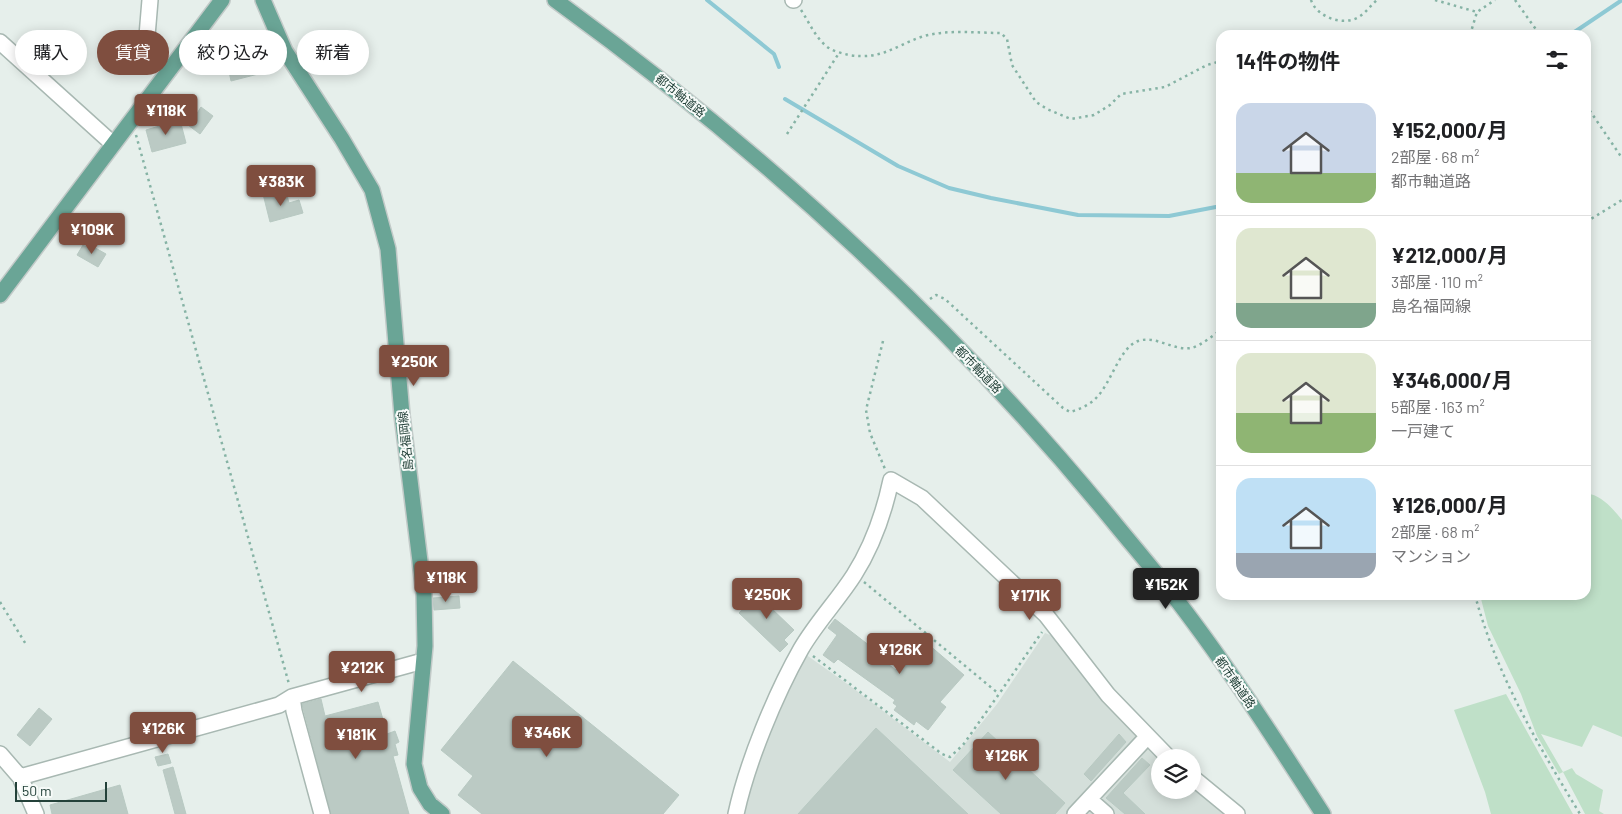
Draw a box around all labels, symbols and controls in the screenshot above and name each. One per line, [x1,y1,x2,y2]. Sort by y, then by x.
chip: 購入 [15,30,87,75]
chip: 賃貸 [97,30,169,75]
chip: 絞り込み [179,30,287,75]
chip: 新着 [297,30,369,75]
icon: filters [1543,46,1571,74]
text: 14件の物件 [1236,48,1340,73]
street label: 都市軸道路 [653,71,709,119]
pin: ¥118K [131,94,201,136]
text: ¥118K [145,100,187,119]
text: ¥152,000/月 [1391,117,1508,142]
icon: home [1276,123,1336,183]
text: 2部屋 · 68 m² [1391,147,1480,166]
pin: ¥383K [246,164,316,207]
text: ¥383K [258,171,304,190]
text: 都市軸道路 [1391,171,1471,190]
pin: ¥109K [57,212,127,255]
text: ¥109K [70,219,114,238]
text: ¥212,000/月 [1391,242,1508,267]
icon: home [1276,248,1336,308]
text: 3部屋 · 110 m² [1391,272,1483,291]
text: 島名福岡線 [1391,296,1471,315]
street label: 都市軸道路 [953,343,1005,395]
pin: ¥250K [379,344,449,387]
text: ¥250K [390,351,438,370]
text: ¥346,000/月 [1391,367,1513,392]
icon: home [1276,373,1336,433]
text: 5部屋 · 163 m² [1391,397,1485,416]
street label: 島名福岡線 [395,410,415,472]
text: 一戸建て [1391,421,1455,440]
text: ¥126,000/月 [1391,492,1508,517]
icon: home [1276,498,1336,558]
text: 2部屋 · 68 m² [1391,522,1480,541]
text: マンション [1391,546,1471,565]
pin: ¥118K [411,560,481,603]
text: ¥118K [425,567,467,586]
pin: ¥152K [1131,568,1201,610]
text: ¥152K [1144,574,1188,593]
pin: ¥250K [732,578,802,620]
pin: ¥171K [995,578,1065,621]
text: ¥250K [743,584,791,603]
text: ¥171K [1010,585,1050,604]
pin: ¥126K [865,632,935,675]
text: ¥126K [878,639,922,658]
pin: ¥212K [327,650,397,693]
street label: 都市軸道路 [1213,653,1259,711]
text: ¥212K [340,657,384,676]
pin: ¥126K [128,712,198,754]
pin: ¥346K [512,716,582,758]
text: ¥126K [141,718,185,737]
pin: ¥181K [321,718,391,760]
text: ¥346K [523,722,571,741]
text: ¥181K [336,724,376,743]
pin: ¥126K [971,738,1041,781]
text: ¥126K [984,745,1028,764]
map controls [1151,749,1201,799]
button: layers [1151,749,1201,799]
scale bar [15,779,108,802]
text: 50 m [22,782,51,799]

